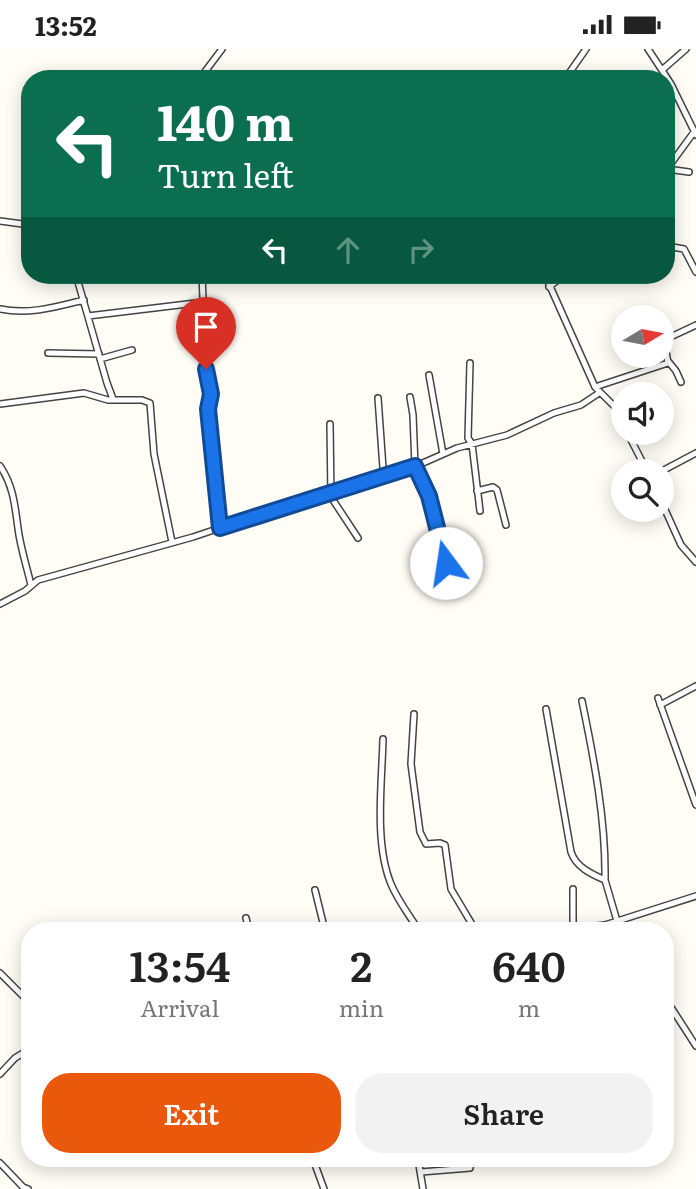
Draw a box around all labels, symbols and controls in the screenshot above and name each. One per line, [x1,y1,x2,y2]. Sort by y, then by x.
text: 13:52 [35,5,97,44]
text: 140 m [157,83,294,156]
icon: left [42,98,133,189]
text: Turn left [157,150,294,198]
icon: left [256,231,294,269]
icon: ahead [329,231,367,269]
icon: right [402,231,440,269]
pin [176,297,236,369]
north arrow [611,305,674,367]
map controls [611,305,674,522]
icon: arrive [187,308,225,346]
button: sound [611,382,674,445]
button: search [611,459,674,522]
position arrow [409,526,483,600]
text: 13:54 [129,933,230,995]
text: 2 [350,933,372,995]
text: 640 [492,933,566,995]
text: Arrival [141,990,219,1024]
text: min [339,990,384,1024]
text: m [518,990,540,1024]
button: Exit [42,1073,341,1153]
button: Share [355,1073,653,1153]

